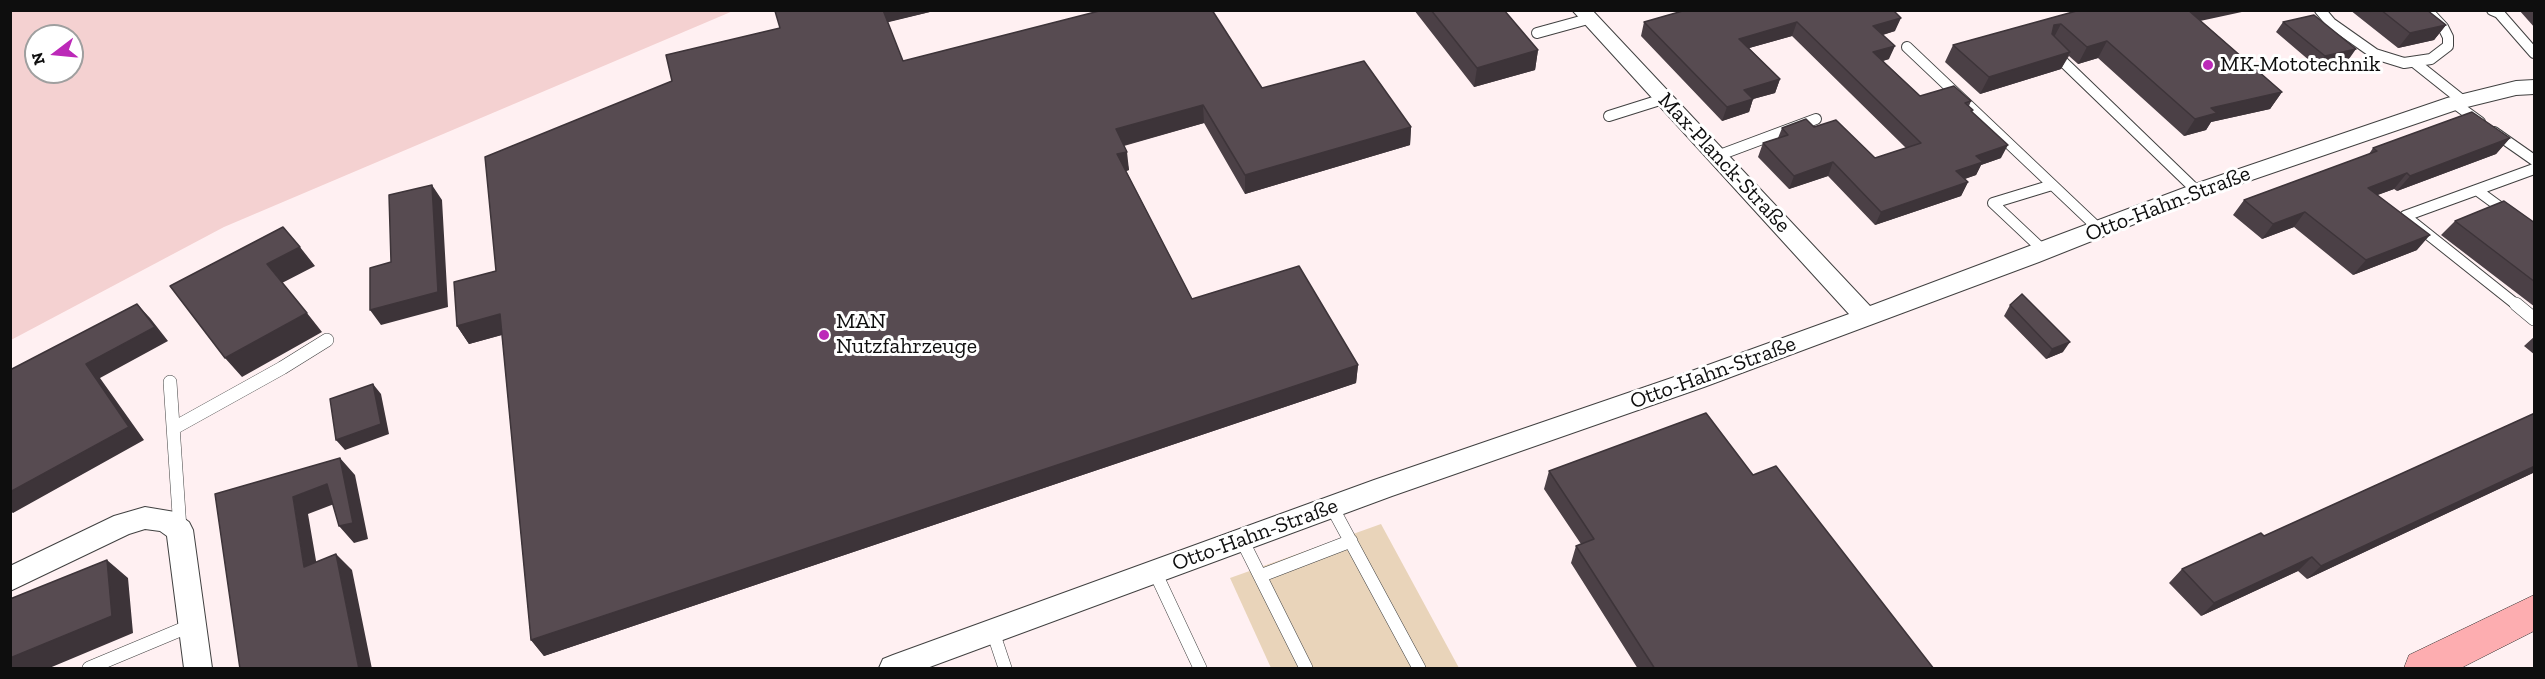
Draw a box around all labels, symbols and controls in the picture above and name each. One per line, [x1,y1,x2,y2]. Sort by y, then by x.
north arrow [24,24,84,84]
text: N [27,50,49,67]
place label: MK-Mototechnik [2220,52,2380,78]
marker: MK-Mototechnik [2201,58,2215,72]
street label: Max-Planck-Straße [1652,87,1796,239]
street label: Otto-Hahn-Straße [2082,160,2254,248]
place label: MAN Nutzfahrzeuge [836,309,977,360]
marker: MAN Nutzfahrzeuge [817,328,831,342]
street label: Otto-Hahn-Straße [1626,331,1800,415]
street label: Otto-Hahn-Straße [1168,493,1342,577]

